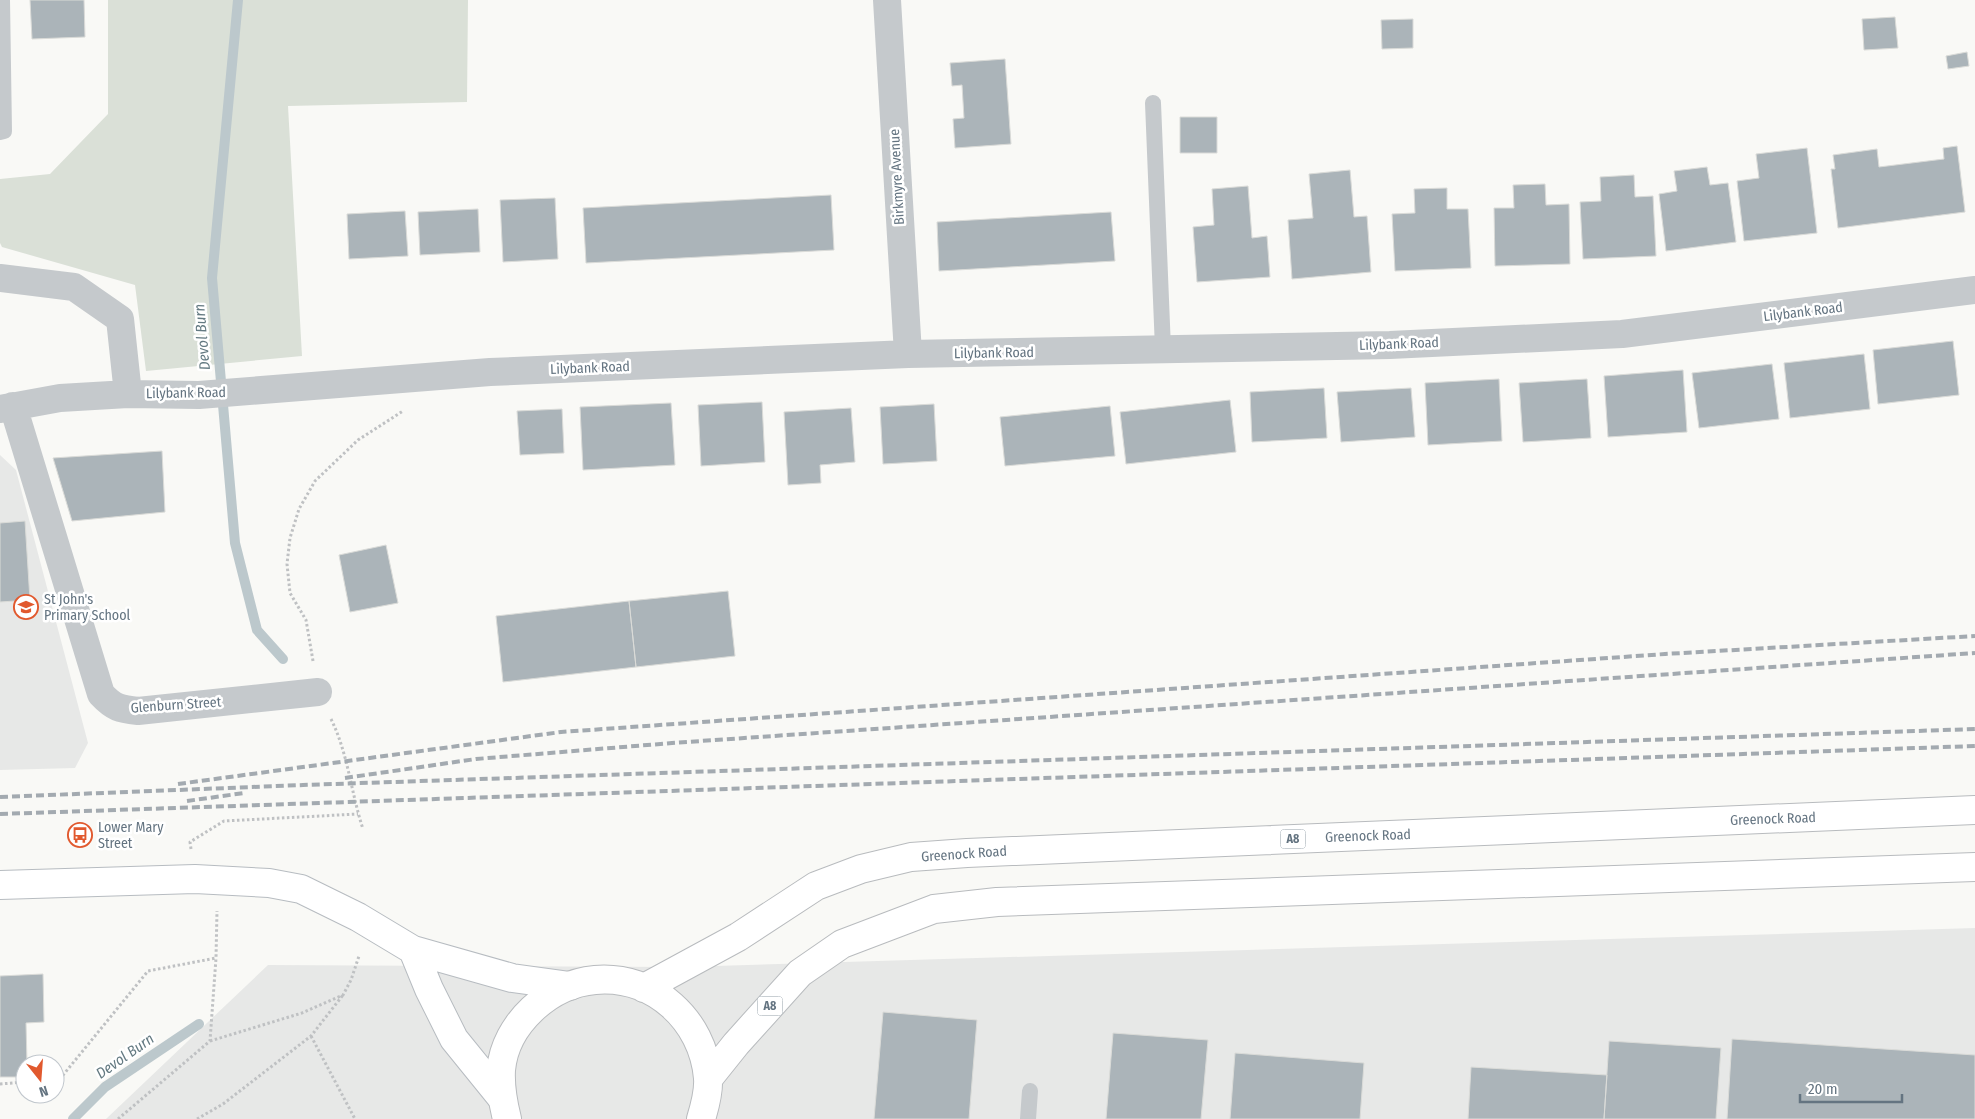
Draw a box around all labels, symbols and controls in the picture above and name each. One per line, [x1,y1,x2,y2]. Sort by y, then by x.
street label: Birkmyre Avenue [886,128,908,226]
street label: Lilybank Road [1762,299,1844,325]
water label: Devol Burn [190,303,214,371]
street label: Lilybank Road [1359,334,1439,354]
street label: Lilybank Road [954,344,1034,362]
street label: Lilybank Road [550,358,630,378]
street label: Lilybank Road [146,384,226,402]
place label: St John's Primary School [44,591,131,624]
school or university icon: St John's Primary School [13,594,39,620]
street label: Glenburn Street [130,693,222,717]
street label: Greenock Road [1730,809,1816,829]
place label: Lower Mary Street [98,819,164,852]
bus stop icon: Lower Mary Street [67,822,93,848]
street label: Greenock Road [1325,826,1411,846]
road number: A8 [1280,830,1306,849]
street label: Greenock Road [921,843,1007,865]
road number: A8 [758,996,782,1016]
water label: Devol Burn [93,1029,157,1083]
north arrow [15,1054,65,1104]
scale bar [1800,1072,1902,1104]
text: 20 m [1808,1080,1838,1098]
text: N [37,1082,50,1100]

